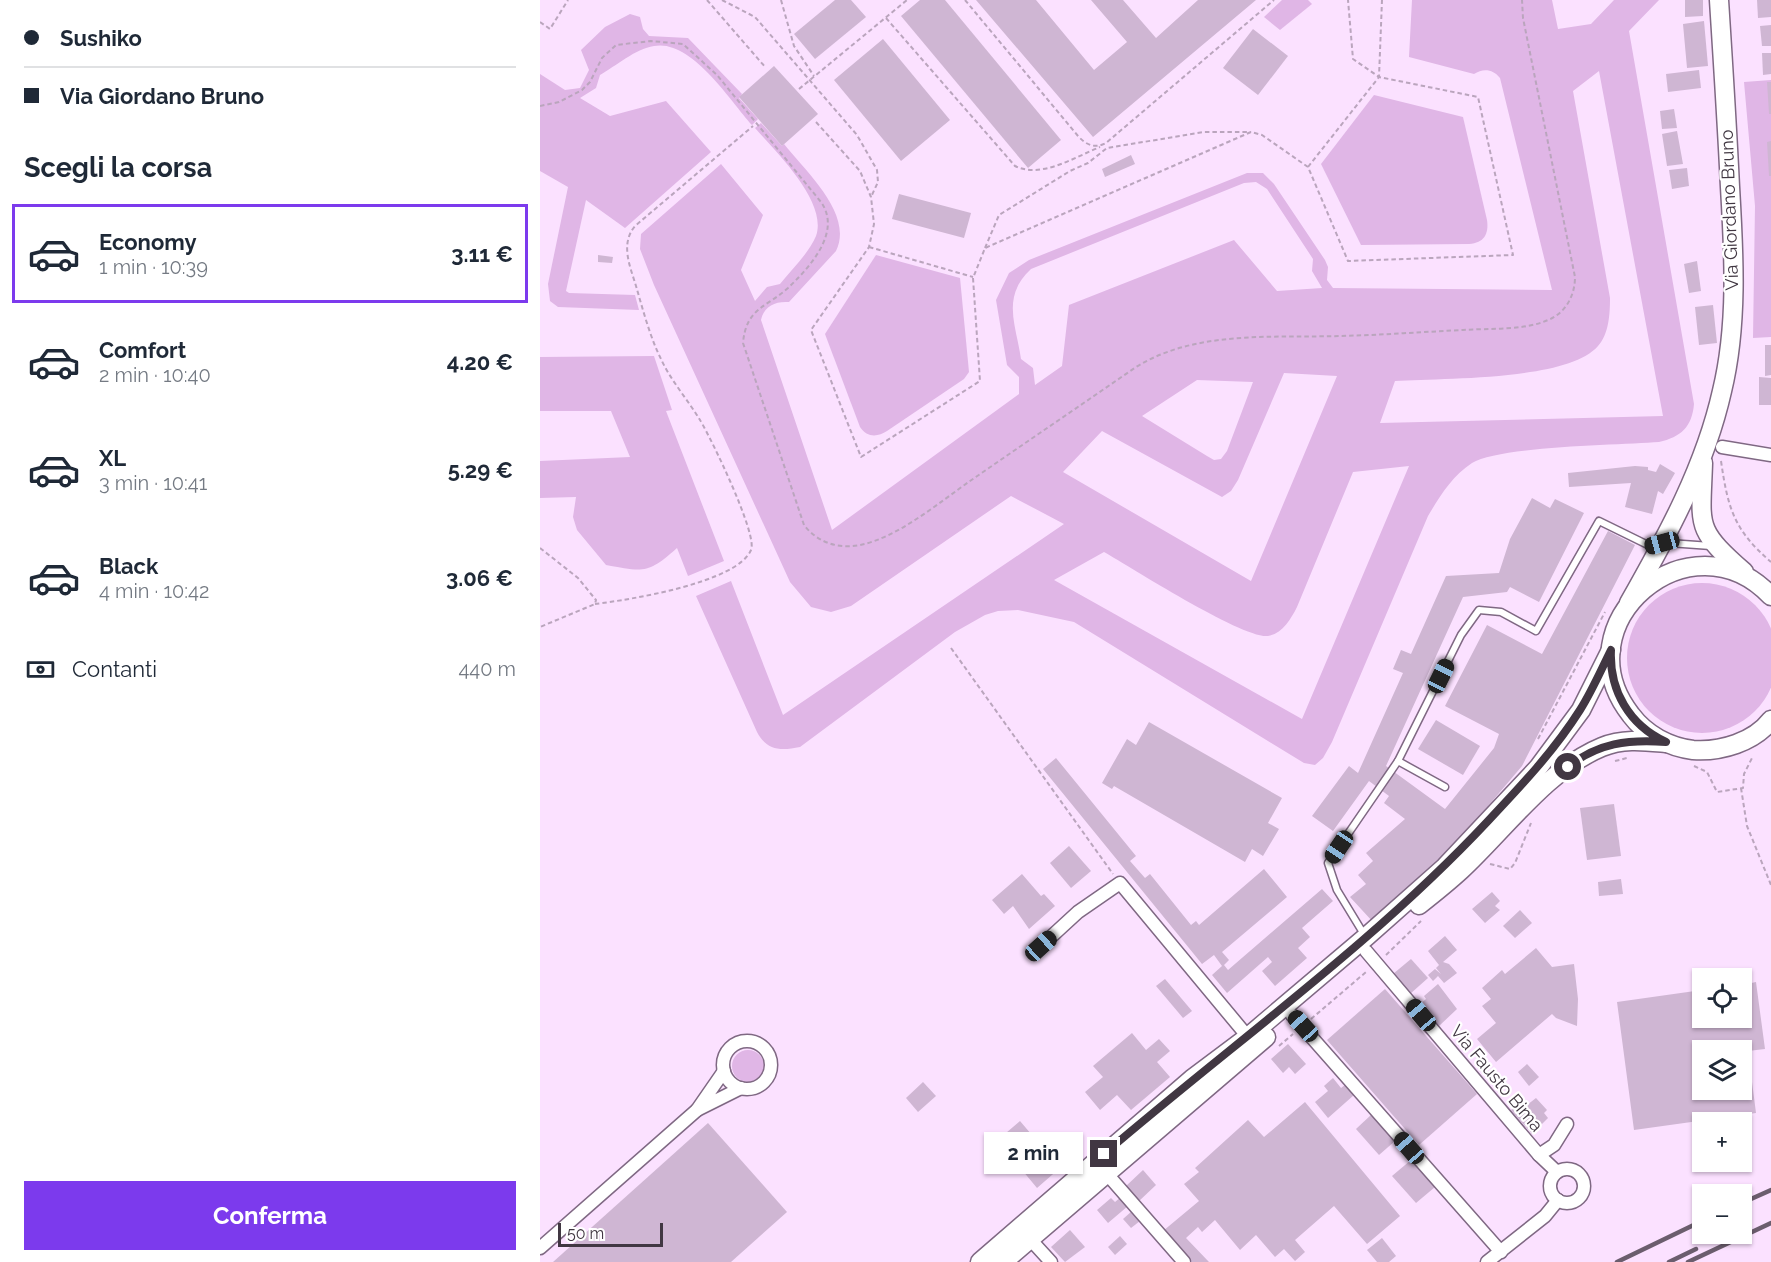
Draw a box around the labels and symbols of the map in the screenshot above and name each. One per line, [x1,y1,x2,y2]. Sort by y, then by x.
street label: Via Giordano Bruno [1716,129,1742,291]
car [1642,530,1682,556]
car [1425,656,1457,696]
route start [1554,753,1581,780]
car [1321,827,1357,867]
car [1022,927,1060,965]
car [1403,995,1439,1035]
car [1284,1007,1322,1045]
street label: Via Fausto Bima [1446,1020,1548,1136]
car [1390,1129,1428,1167]
callout: 2 min [984,1133,1083,1175]
route end [1090,1140,1117,1167]
scale bar [558,1220,663,1248]

